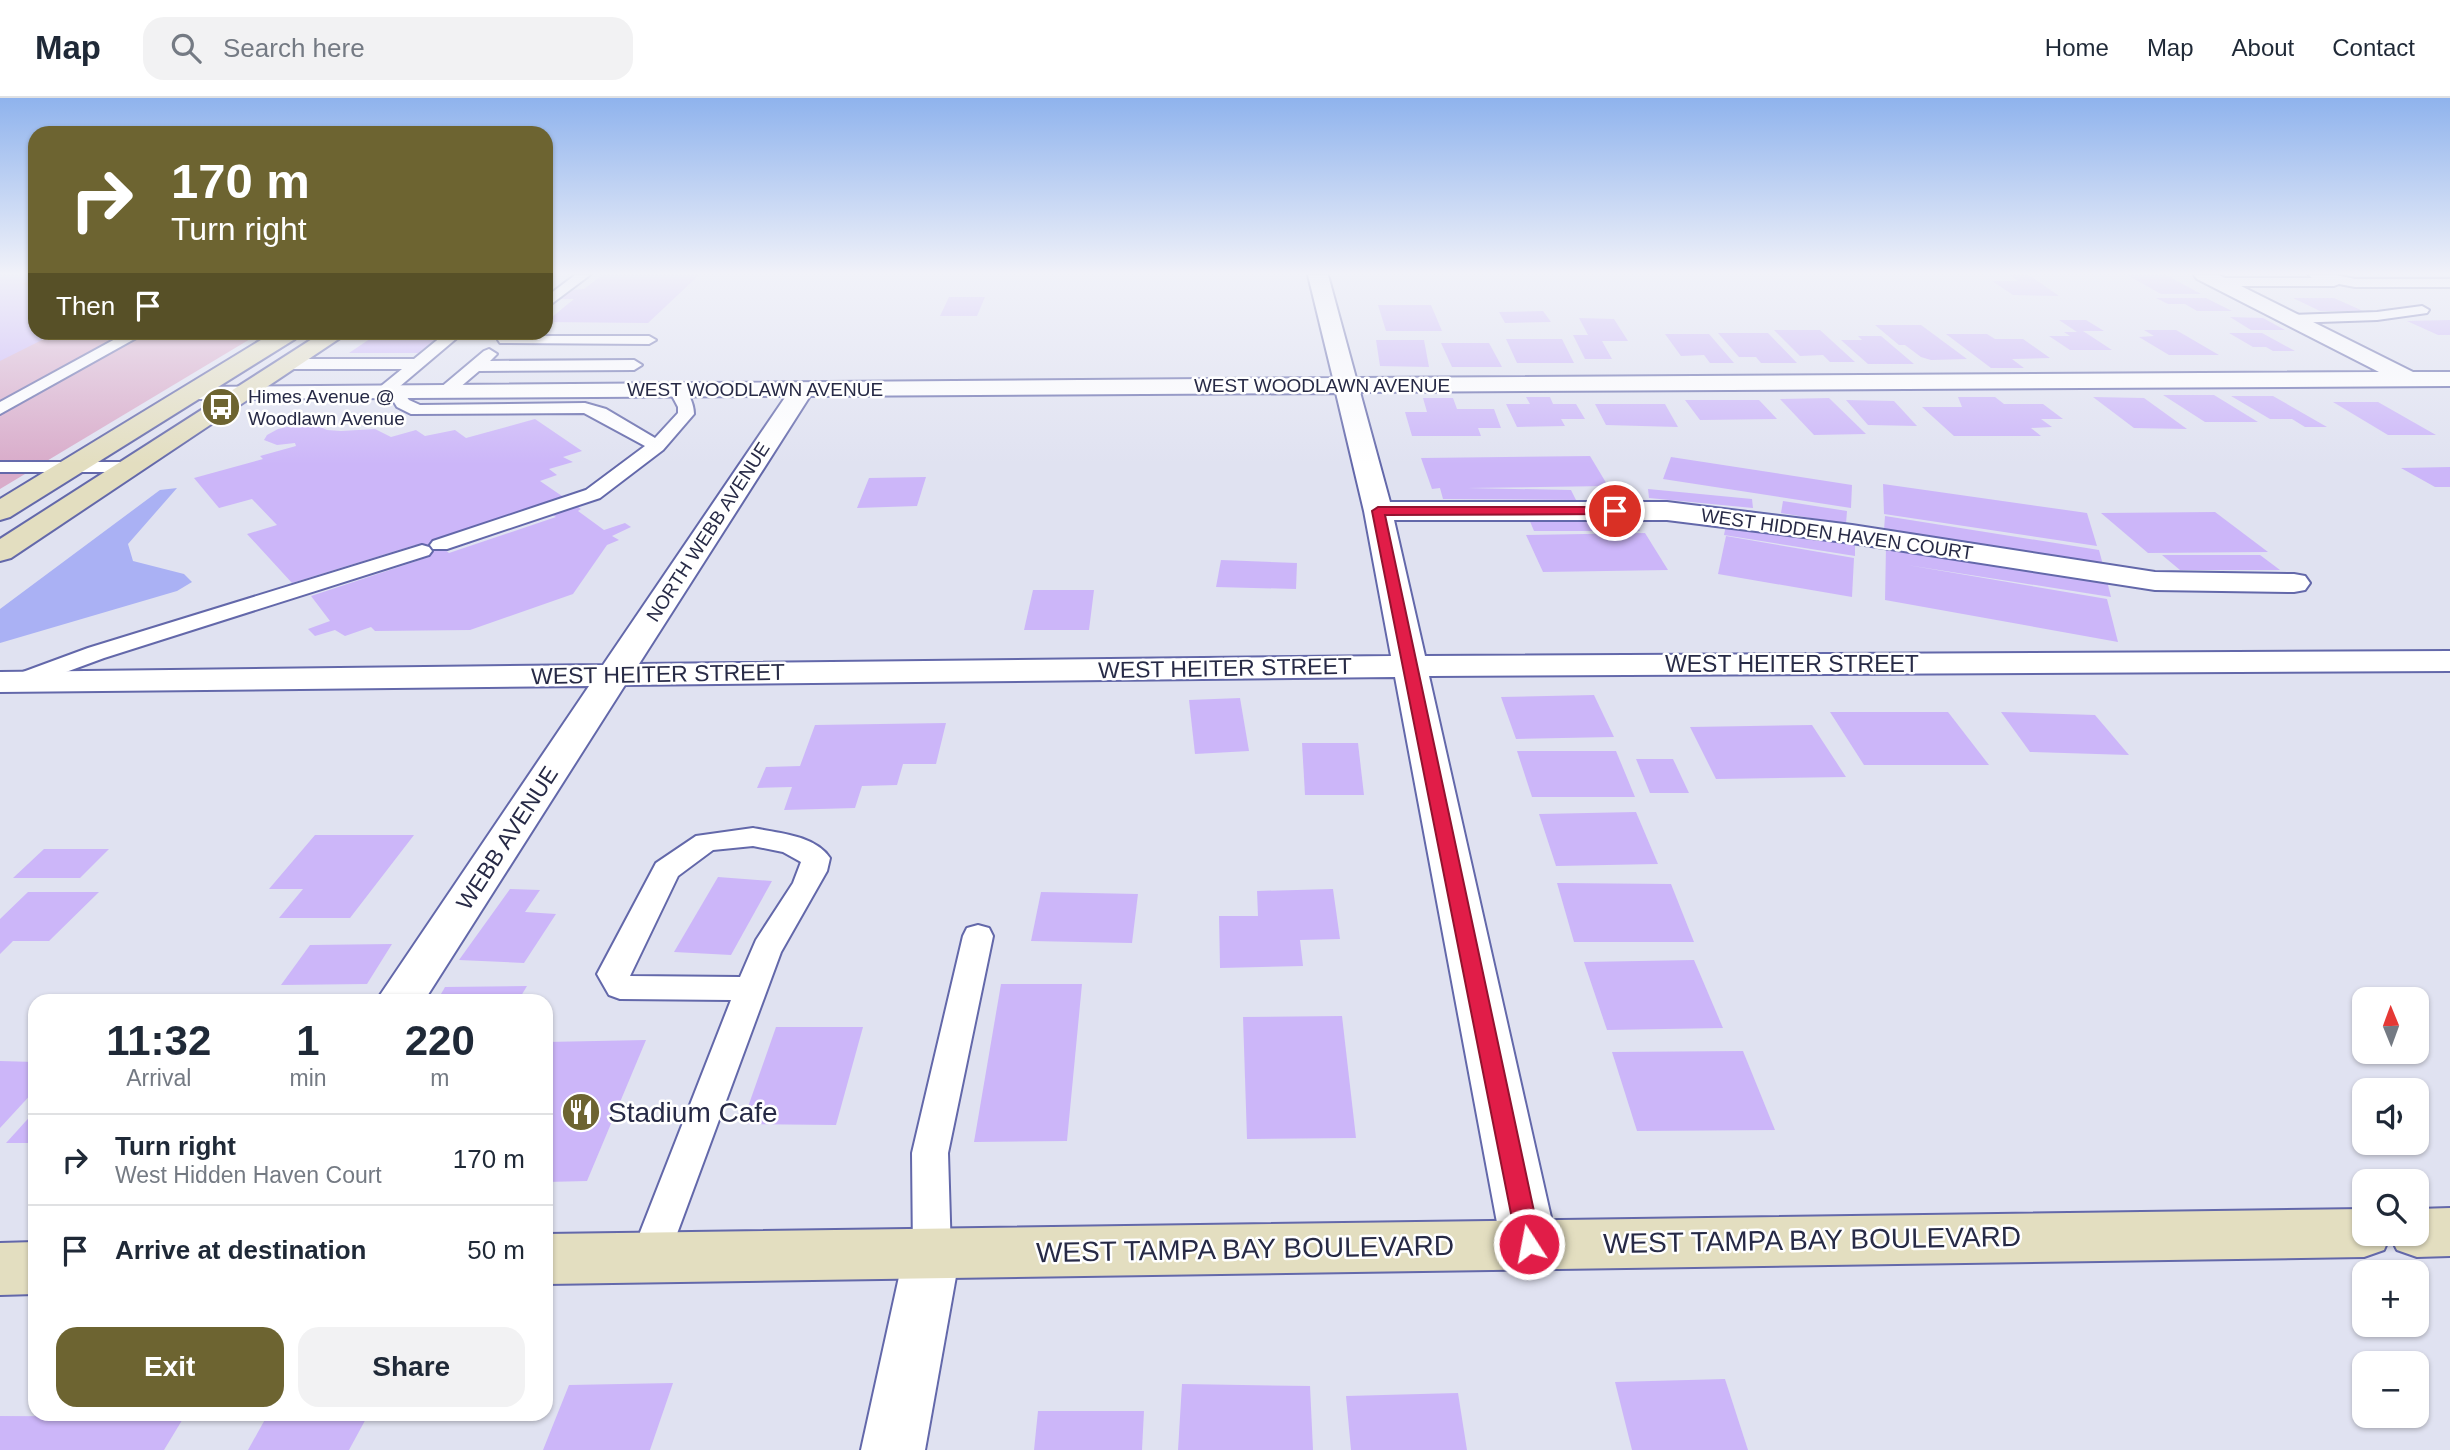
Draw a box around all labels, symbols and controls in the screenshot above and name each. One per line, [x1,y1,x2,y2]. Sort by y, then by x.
search box [143,17,633,80]
text: Map [35,29,101,66]
icon: search [167,29,205,67]
text: Search here [223,33,365,63]
text: Home [2045,34,2109,61]
text: Map [2147,34,2194,61]
text: About [2232,34,2294,61]
text: Contact [2332,34,2415,61]
icon: right [56,154,147,245]
text: 170 m [171,154,310,208]
text: Turn right [171,211,307,247]
icon: arrive [129,287,167,325]
text: Then [56,291,115,321]
street label: WEST WOODLAWN AVENUE [1194,375,1450,396]
street label: WEST WOODLAWN AVENUE [627,379,883,400]
bus stop icon: Himes Avenue @ Woodlawn Avenue [200,386,242,428]
place label: Himes Avenue @ Woodlawn Avenue [248,386,405,429]
street label: NORTH WEBB AVENUE [642,438,774,626]
pin [1585,481,1645,541]
icon: arrive [1596,492,1634,530]
street label: WEST HIDDEN HAVEN COURT [1700,505,1975,564]
street label: WEST HEITER STREET [1665,651,1919,677]
street label: WEST HEITER STREET [1098,653,1352,683]
street label: WEST HEITER STREET [531,659,785,689]
street label: WEBB AVENUE [451,761,563,915]
north arrow [2352,987,2429,1064]
map controls [2352,987,2429,1428]
text: 11:32 [106,1017,211,1064]
text: 1 [296,1017,320,1064]
text: 220 [405,1017,475,1064]
text: Arrival [126,1065,191,1091]
text: min [289,1065,327,1091]
text: m [430,1065,449,1091]
button: sound [2352,1078,2429,1155]
restaurant icon: Stadium Cafe [560,1091,602,1133]
place label: Stadium Cafe [608,1097,778,1128]
text: Turn right [115,1131,236,1161]
icon: right [56,1141,94,1179]
text: 170 m [453,1144,525,1174]
text: West Hidden Haven Court [115,1162,382,1188]
button: search [2352,1169,2429,1246]
position arrow [1492,1207,1566,1281]
street label: WEST TAMPA BAY BOULEVARD [1603,1221,2021,1259]
street label: WEST TAMPA BAY BOULEVARD [1036,1230,1454,1268]
icon: arrive [56,1232,94,1270]
text: Arrive at destination [115,1235,366,1265]
text: 50 m [467,1235,525,1265]
button: + [2352,1260,2429,1337]
button: Exit [56,1327,284,1407]
button: Share [298,1327,525,1407]
button: − [2352,1351,2429,1428]

